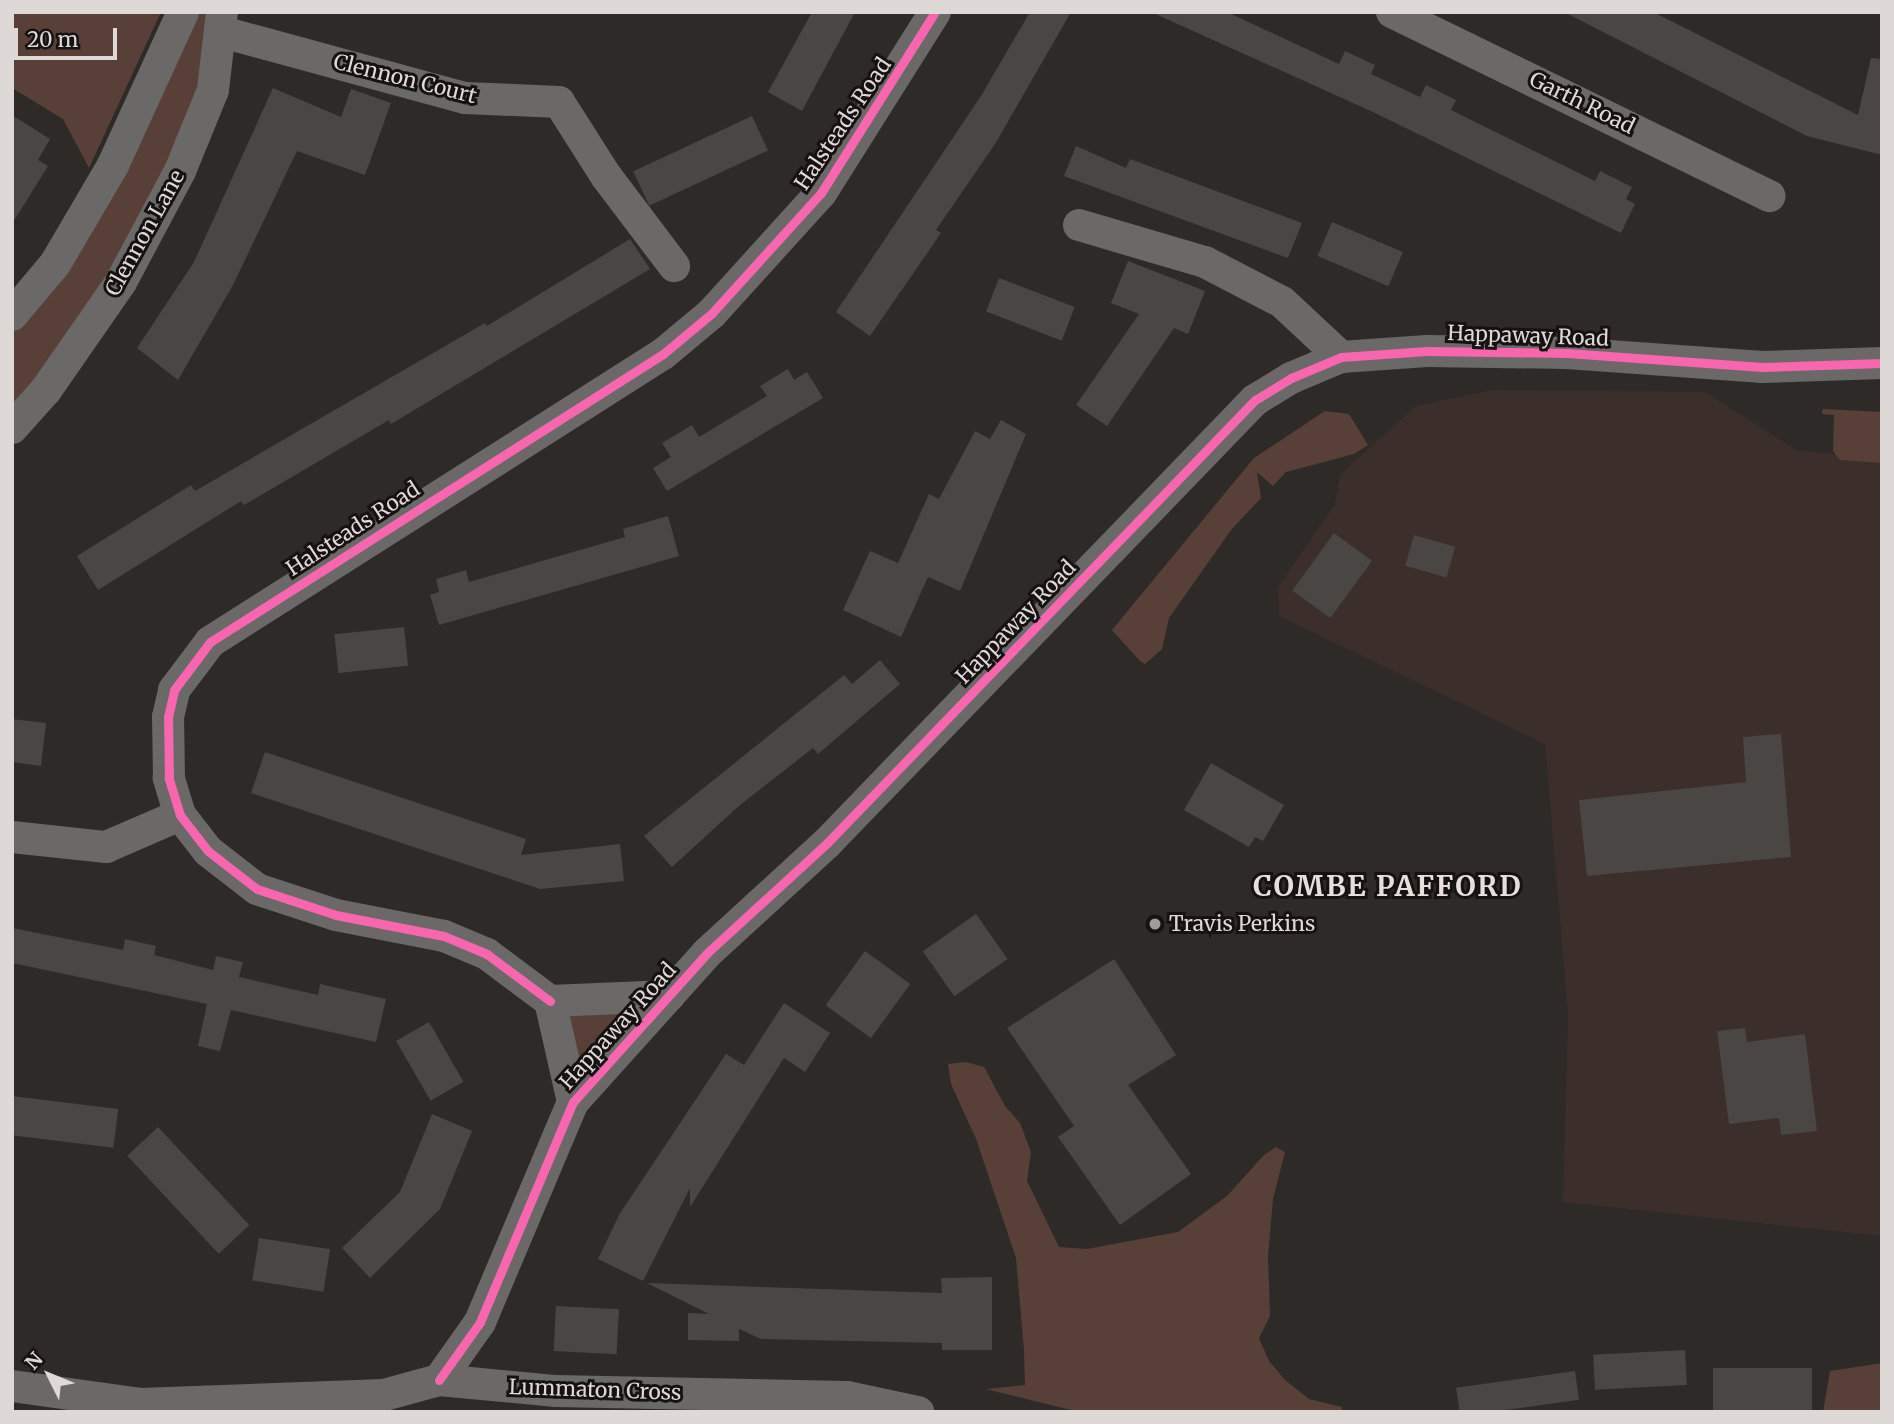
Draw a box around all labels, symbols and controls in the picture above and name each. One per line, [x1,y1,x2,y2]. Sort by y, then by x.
scale bar [18,14,121,58]
text: 20 m [27,26,78,53]
street label: Clennon Court [331,49,479,109]
street label: Halsteads Road [789,53,897,195]
street label: Garth Road [1525,67,1639,139]
street label: Clennon Lane [100,166,190,300]
street label: Happaway Road [1447,321,1609,351]
street label: Halsteads Road [282,476,424,582]
street label: Happaway Road [951,555,1081,689]
district label: COMBE PAFFORD [1255,869,1521,903]
place label: Travis Perkins [1169,911,1315,937]
marker: Travis Perkins [1147,916,1163,932]
street label: Happaway Road [555,957,681,1095]
north arrow [14,1340,84,1410]
text: N [20,1347,48,1374]
street label: Lummaton Cross [508,1374,682,1406]

